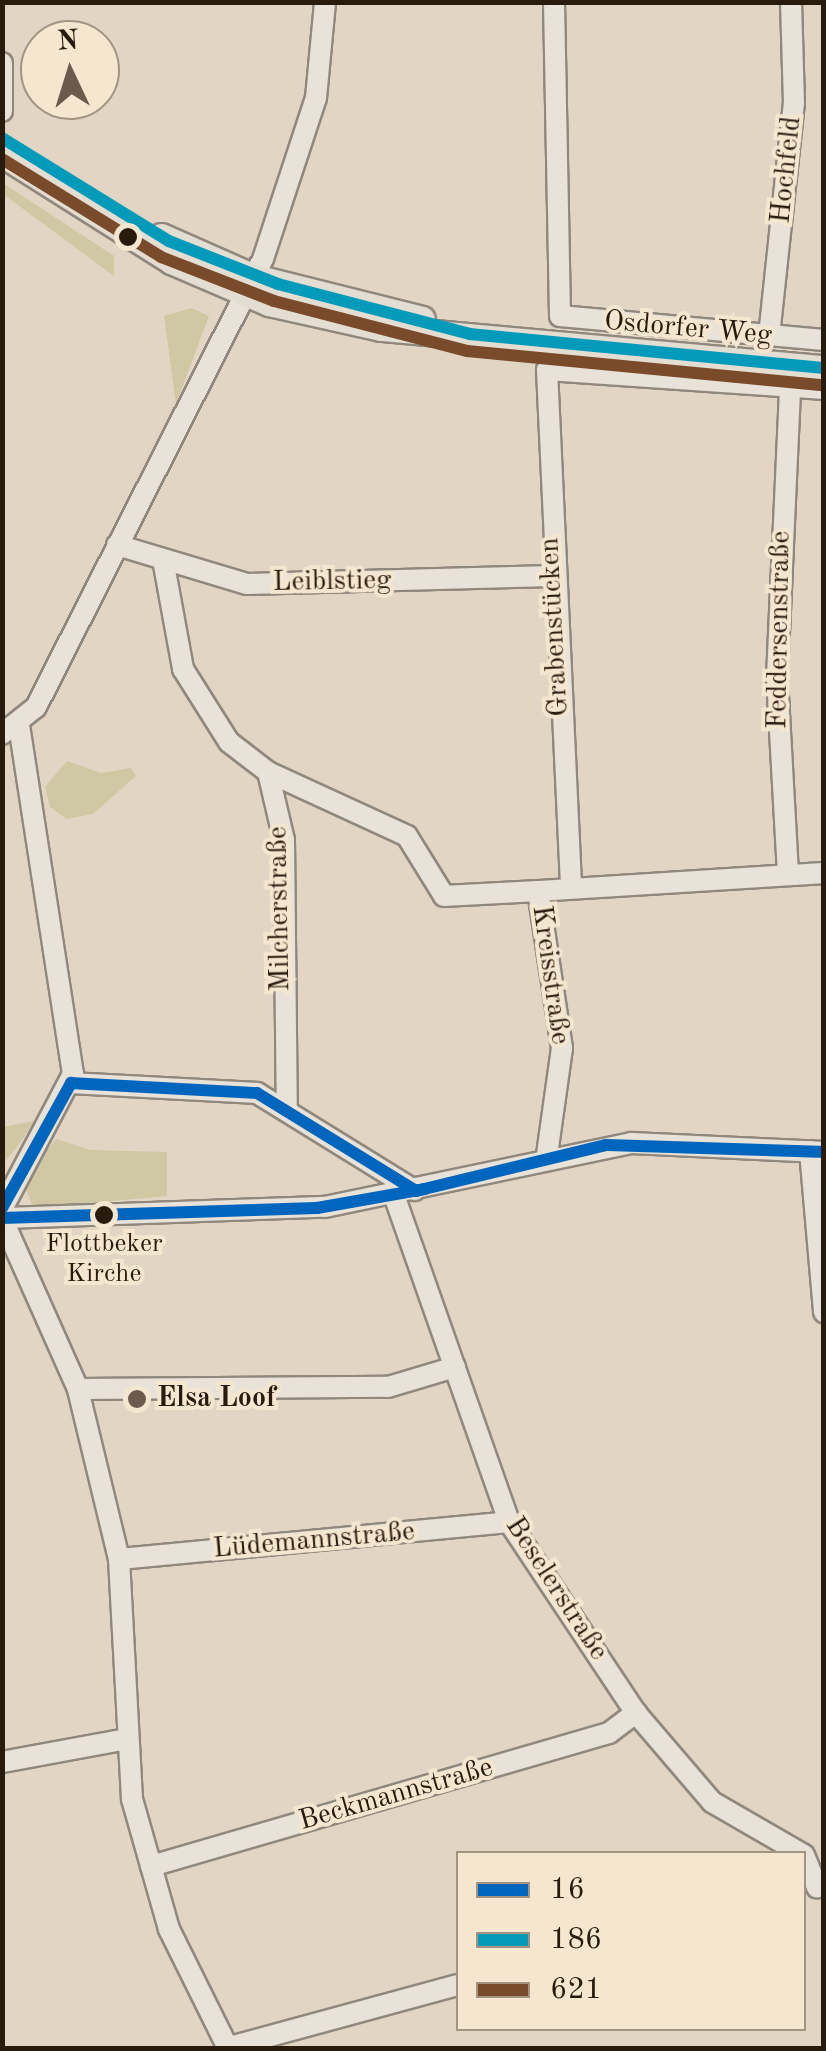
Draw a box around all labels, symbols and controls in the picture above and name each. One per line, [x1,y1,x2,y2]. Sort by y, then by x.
north arrow [20,20,120,120]
text: N [56,27,80,57]
street label: Hochfeld [765,115,809,225]
unlabelled marker [118,227,138,247]
street label: Osdorfer Weg [603,305,773,353]
street label: Feddersenstraße [761,531,799,729]
street label: Grabenstücken [534,537,576,717]
street label: Leiblstieg [272,564,392,600]
street label: Milcherstraße [262,826,298,992]
street label: Kreisstraße [524,903,576,1047]
marker: Flottbeker Kirche [94,1205,114,1225]
place label: Flottbeker Kirche [45,1229,163,1290]
place label: Elsa Loof [157,1382,276,1416]
marker: Elsa Loof [126,1388,148,1410]
street label: Beselerstraße [497,1511,615,1667]
street label: Lüdemannstraße [212,1515,416,1567]
street label: Beckmannstraße [295,1751,497,1839]
legend [456,1851,806,2031]
text: 16 [550,1875,585,1905]
text: 186 [550,1925,602,1955]
text: 621 [550,1975,602,2005]

